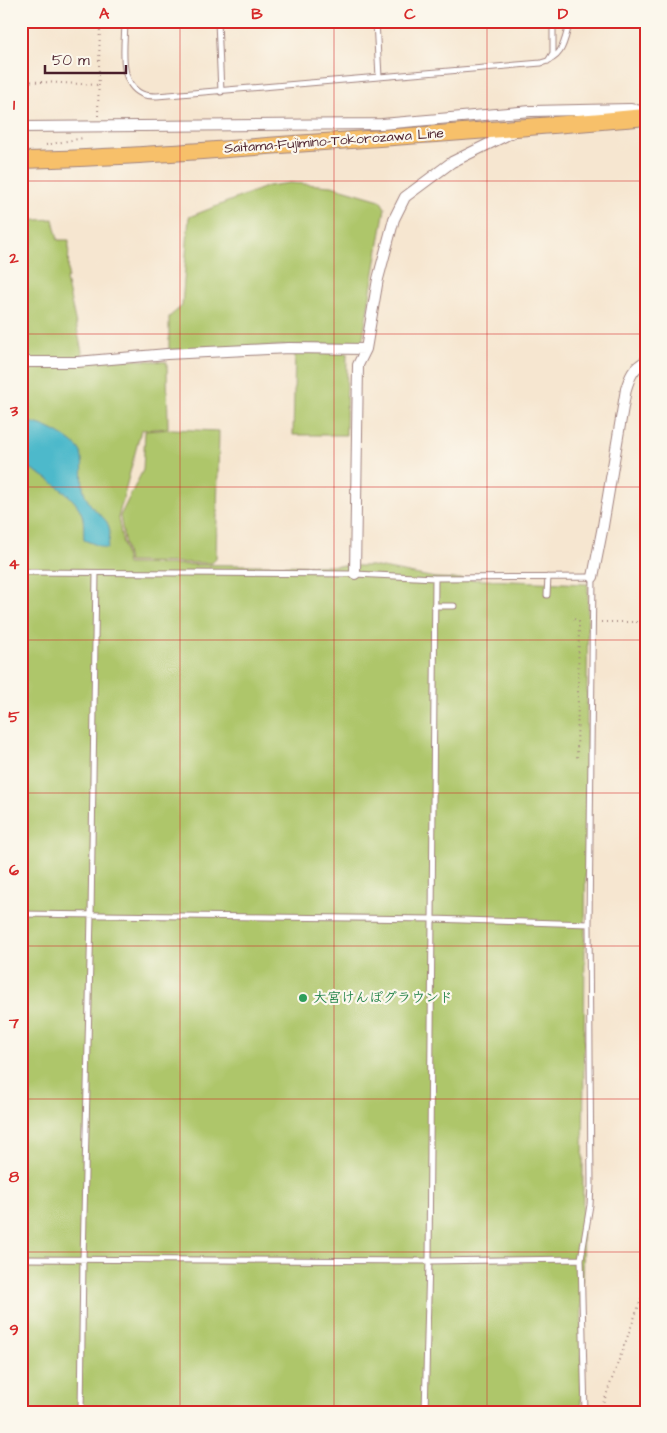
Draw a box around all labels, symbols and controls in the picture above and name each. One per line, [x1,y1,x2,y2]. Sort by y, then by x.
text: A [99,3,110,25]
text: B [251,3,263,25]
text: C [404,3,416,25]
text: D [558,3,569,25]
scale bar [45,42,126,74]
text: 50 m [52,50,90,71]
text: 1 [13,94,16,116]
street label: Saitama-Fujimino-Tokorozawa Line [223,123,445,159]
text: 2 [8,247,19,269]
text: 3 [9,400,19,422]
text: 4 [9,553,20,575]
text: 5 [8,706,20,728]
text: 6 [9,859,19,881]
place label: 大宮けんぽグラウンド [313,988,453,1008]
marker: 大宮けんぽグラウンド [297,992,309,1004]
text: 7 [8,1012,19,1034]
text: 8 [9,1166,20,1188]
text: 9 [9,1319,19,1341]

